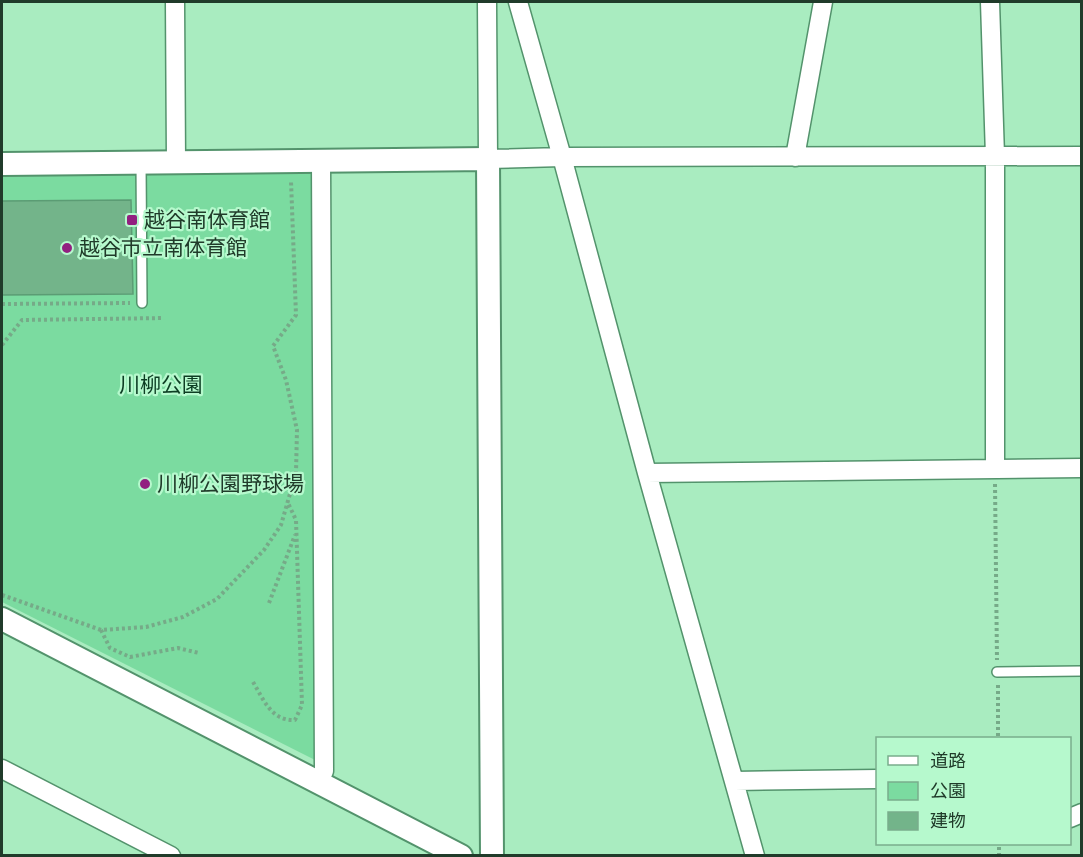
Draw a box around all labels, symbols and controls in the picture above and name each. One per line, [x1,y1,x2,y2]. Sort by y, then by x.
place label: 越谷南体育館 [144,207,270,232]
marker: 越谷南体育館 [125,213,139,227]
place label: 越谷市立南体育館 [79,235,247,260]
marker: 越谷市立南体育館 [60,241,74,255]
park label: 川柳公園 [119,372,203,397]
place label: 川柳公園野球場 [157,471,304,496]
marker: 川柳公園野球場 [138,477,152,491]
legend [876,737,1071,845]
text: 道路 [930,750,966,771]
text: 公園 [930,780,966,801]
text: 建物 [930,810,966,831]

